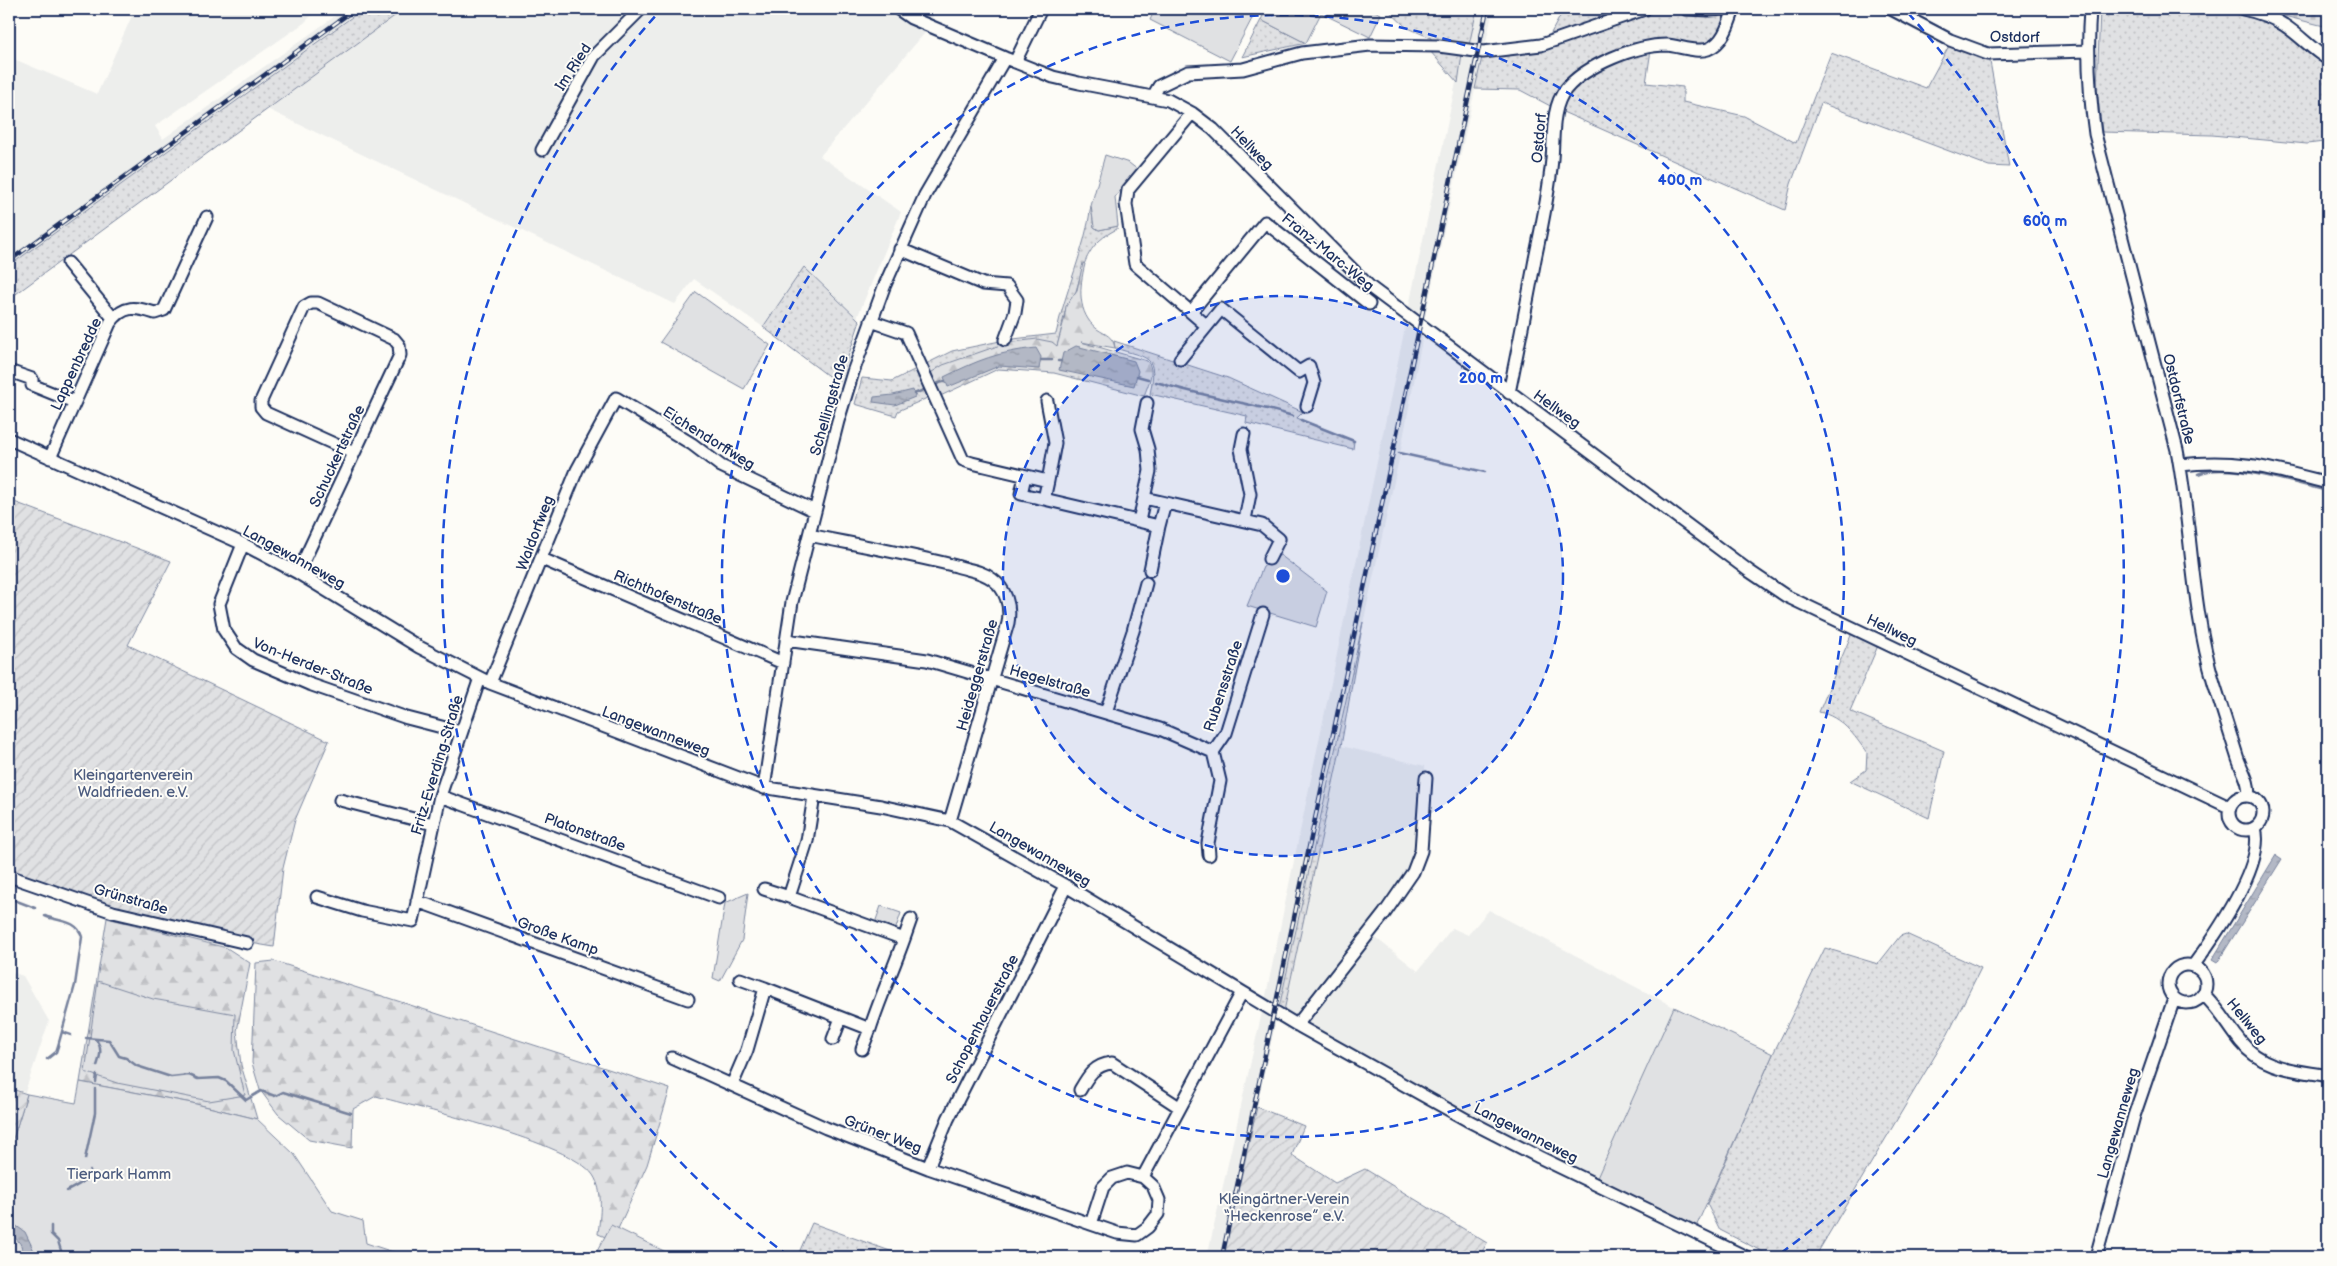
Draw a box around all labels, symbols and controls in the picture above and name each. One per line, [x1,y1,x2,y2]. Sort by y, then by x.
street label: Ostdorf [1990,28,2041,47]
street label: Im Ried [551,40,596,95]
street label: Ostdorf [1528,112,1551,164]
street label: Hellweg [1226,122,1277,174]
text: 400 m [1658,171,1702,190]
street label: Franz-Marc-Weg [1278,209,1378,296]
text: 600 m [2023,212,2068,231]
street label: Lappenbredde [47,315,106,414]
street label: Schellingstraße [806,352,853,458]
street label: Ostdorfstraße [2158,352,2199,446]
text: 200 m [1459,369,1503,388]
street label: Hellweg [1529,386,1584,433]
street label: Schuckertstraße [305,402,369,510]
street label: Eichendorffweg [659,402,758,474]
street label: Waldorfweg [512,493,559,574]
street label: Langewanneweg [239,521,348,593]
street label: Richthofenstraße [611,566,725,629]
centre of rings [1274,567,1292,585]
street label: Hellweg [1863,610,1920,651]
street label: Heideggerstraße [952,617,1003,733]
street label: Von-Herder-Straße [250,634,376,699]
street label: Rubensstraße [1200,638,1247,734]
street label: Hegelstraße [1007,661,1093,702]
street label: Fritz-Everding-Straße [407,693,468,837]
street label: Langewanneweg [599,702,713,761]
park label: Kleingartenverein Waldfrieden. e.V. [73,766,193,802]
street label: Platonstraße [542,809,628,856]
street label: Langewanneweg [985,818,1094,891]
street label: Grünstraße [91,880,170,919]
street label: Große Kamp [514,913,601,960]
street label: Schopenhauerstraße [942,951,1023,1087]
street label: Hellweg [2222,994,2271,1048]
street label: Langewanneweg [2094,1065,2143,1181]
street label: Langewanneweg [1470,1099,1581,1168]
street label: Grüner Weg [841,1111,924,1158]
park label: Tierpark Hamm [67,1165,171,1184]
park label: Kleingärtner-Verein “Heckenrose” e.V. [1218,1190,1350,1226]

